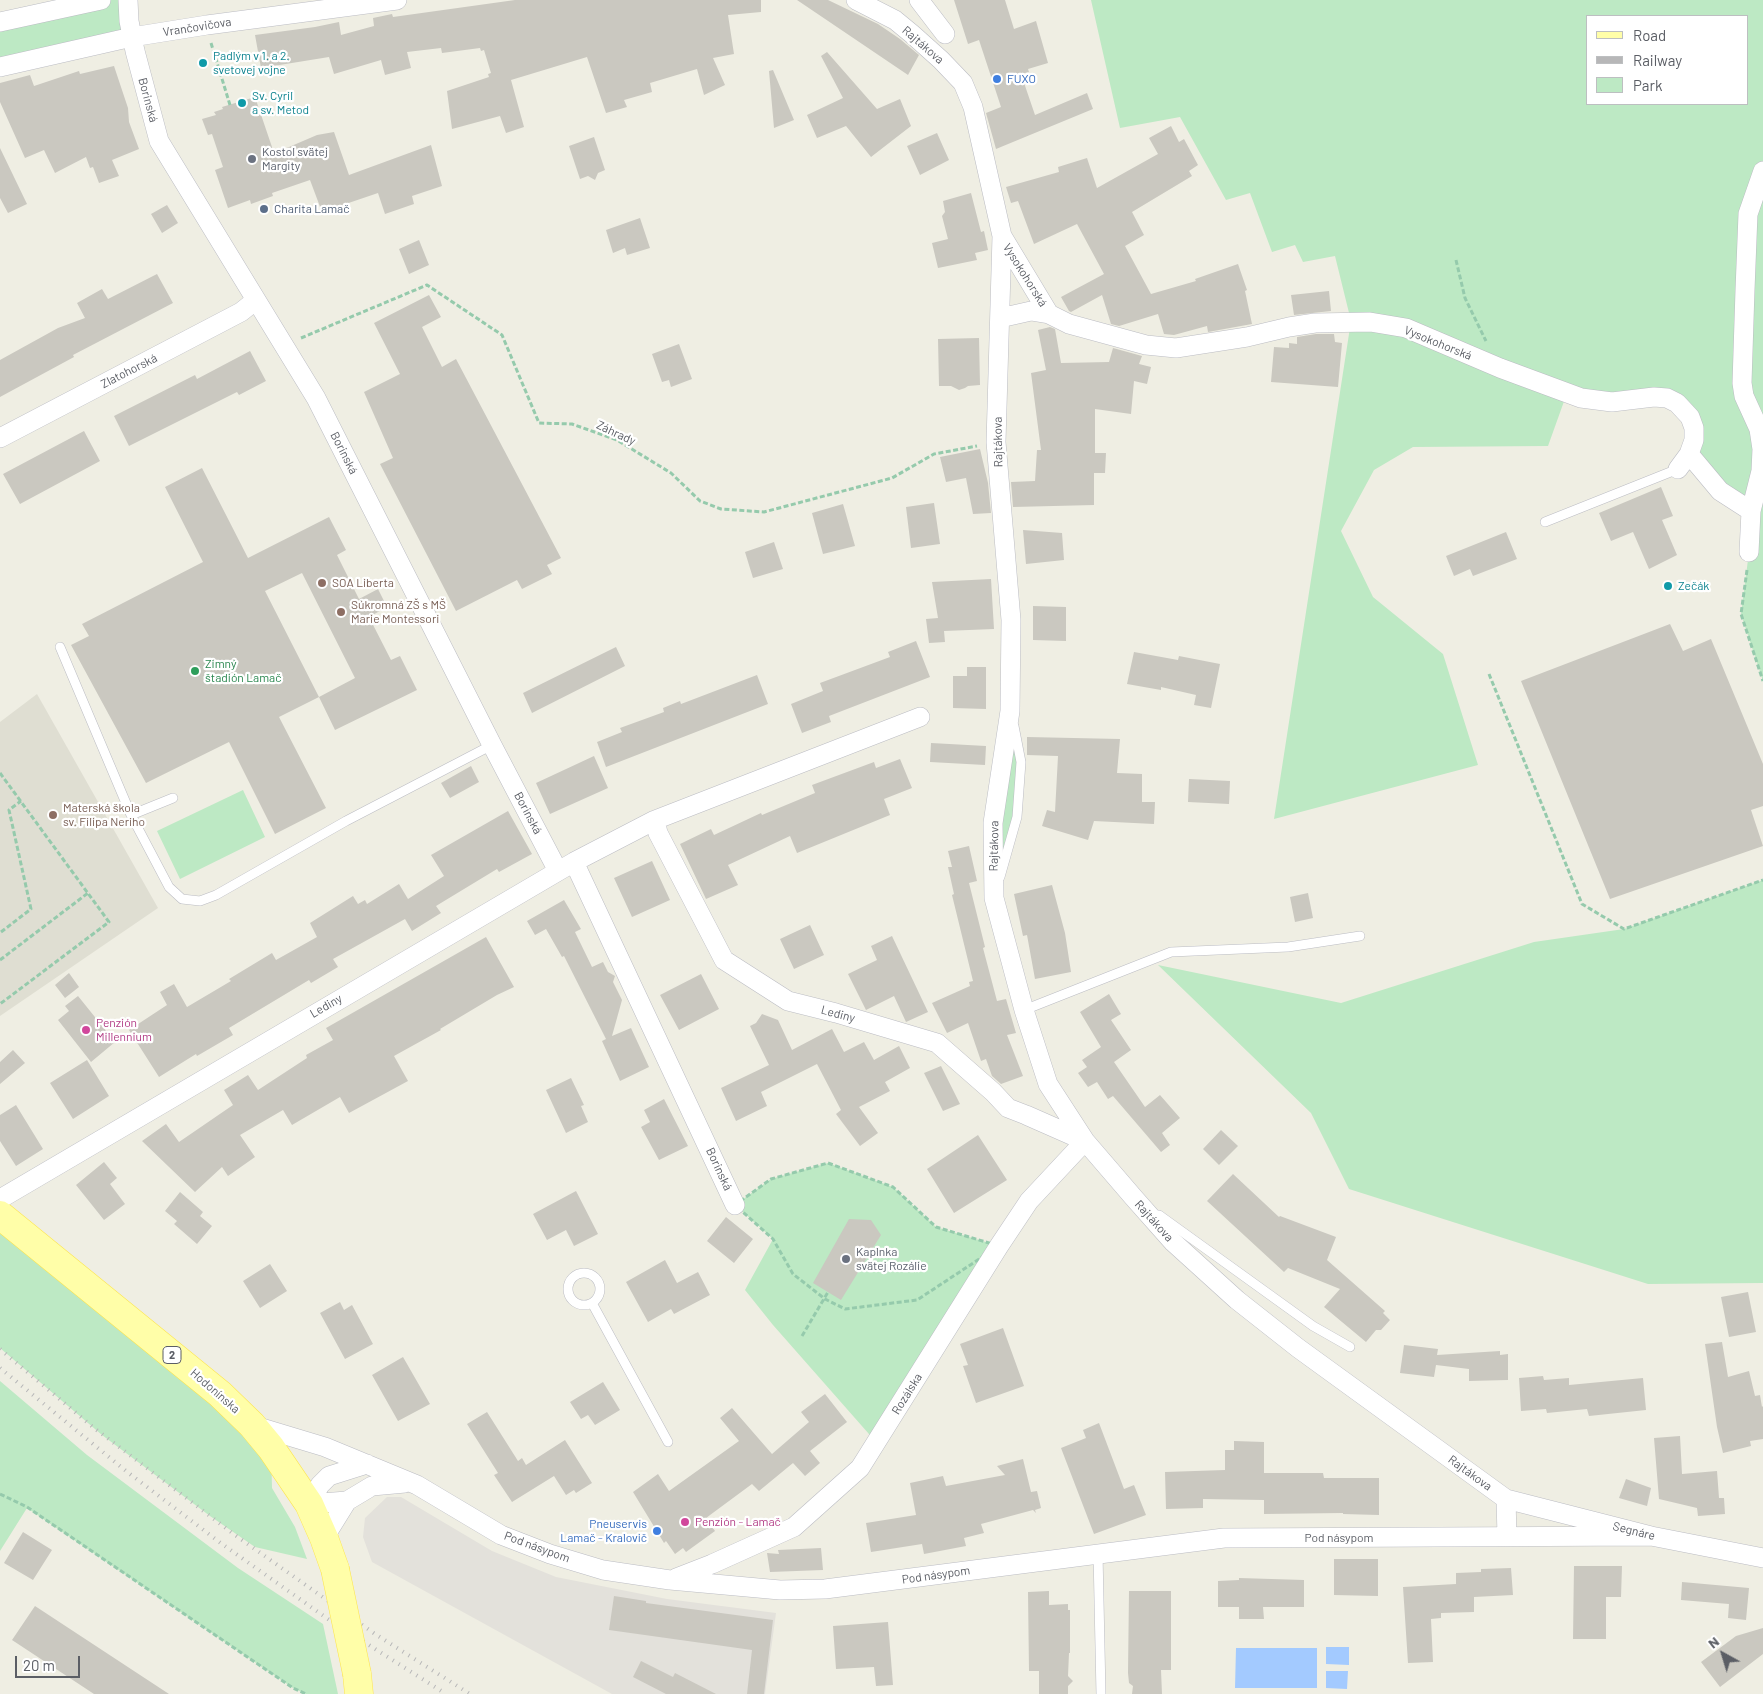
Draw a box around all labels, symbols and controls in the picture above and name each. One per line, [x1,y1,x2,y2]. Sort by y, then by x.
street label: Vrančovičova [162,14,232,40]
legend [1586,15,1748,105]
street label: Rajtákova [899,23,947,67]
text: Road [1633,26,1666,44]
place label: Padlým v 1. a 2. svetovej vojne [213,49,290,77]
text: Railway [1633,51,1682,69]
marker: Padlým v 1. a 2. svetovej vojne [197,57,209,69]
place label: FUXO [1007,72,1036,86]
marker: FUXO [991,73,1003,85]
street label: Borinská [135,76,161,124]
text: Park [1633,76,1662,94]
place label: Sv. Cyril a sv. Metod [252,89,309,117]
marker: Sv. Cyril a sv. Metod [236,97,248,109]
place label: Kostol svätej Margity [262,145,328,173]
marker: Kostol svätej Margity [246,153,258,165]
place label: Charita Lamač [274,202,349,216]
marker: Charita Lamač [258,203,270,215]
street label: Vysokohorská [1000,241,1050,309]
street label: Vysokohorská [1402,323,1474,363]
street label: Zlatohorská [98,351,160,391]
street label: Rajtákova [990,417,1006,467]
street label: Záhrady [594,418,638,448]
street label: Borinská [327,429,361,477]
place label: SOA Liberta [332,576,394,590]
marker: SOA Liberta [316,577,328,589]
place label: Zečák [1678,579,1709,593]
marker: Zečák [1662,580,1674,592]
place label: Súkromná ZŠ s MŠ Marie Montessori [351,598,446,626]
marker: Súkromná ZŠ s MŠ Marie Montessori [335,606,347,618]
place label: Zimný štadión Lamač [205,657,281,685]
marker: Zimný štadión Lamač [189,665,201,677]
street label: Borinská [511,789,545,837]
place label: Materská škola sv. Filipa Neriho [63,801,145,829]
marker: Materská škola sv. Filipa Neriho [47,809,59,821]
street label: Rajtákova [986,821,1002,871]
street label: Lediny [307,991,345,1021]
street label: Lediny [819,1003,857,1025]
place label: Penzión Millennium [96,1016,152,1044]
marker: Penzión Millennium [80,1024,92,1036]
street label: Borinská [703,1145,735,1193]
street label: Rajtákova [1132,1197,1176,1245]
place label: Kaplnka svätej Rozálie [856,1245,927,1273]
marker: Kaplnka svätej Rozálie [840,1253,852,1265]
road number: 2 [163,1346,181,1364]
street label: Hodonínska [187,1366,243,1416]
street label: Rozálska [889,1371,925,1417]
street label: Rajtákova [1445,1452,1495,1494]
place label: Penzión - Lamač [695,1515,781,1529]
marker: Penzión - Lamač [679,1516,691,1528]
place label: Pneuservis Lamač - Kralovič [560,1517,647,1545]
street label: Segnáre [1611,1519,1657,1543]
marker: Pneuservis Lamač - Kralovič [651,1525,663,1537]
street label: Pod násypom [502,1528,572,1566]
street label: Pod násypom [1305,1531,1373,1545]
street label: Pod násypom [901,1563,971,1587]
north arrow [1698,1629,1748,1679]
text: N [1704,1632,1722,1651]
scale bar [18,1646,82,1678]
text: 20 m [23,1656,55,1674]

